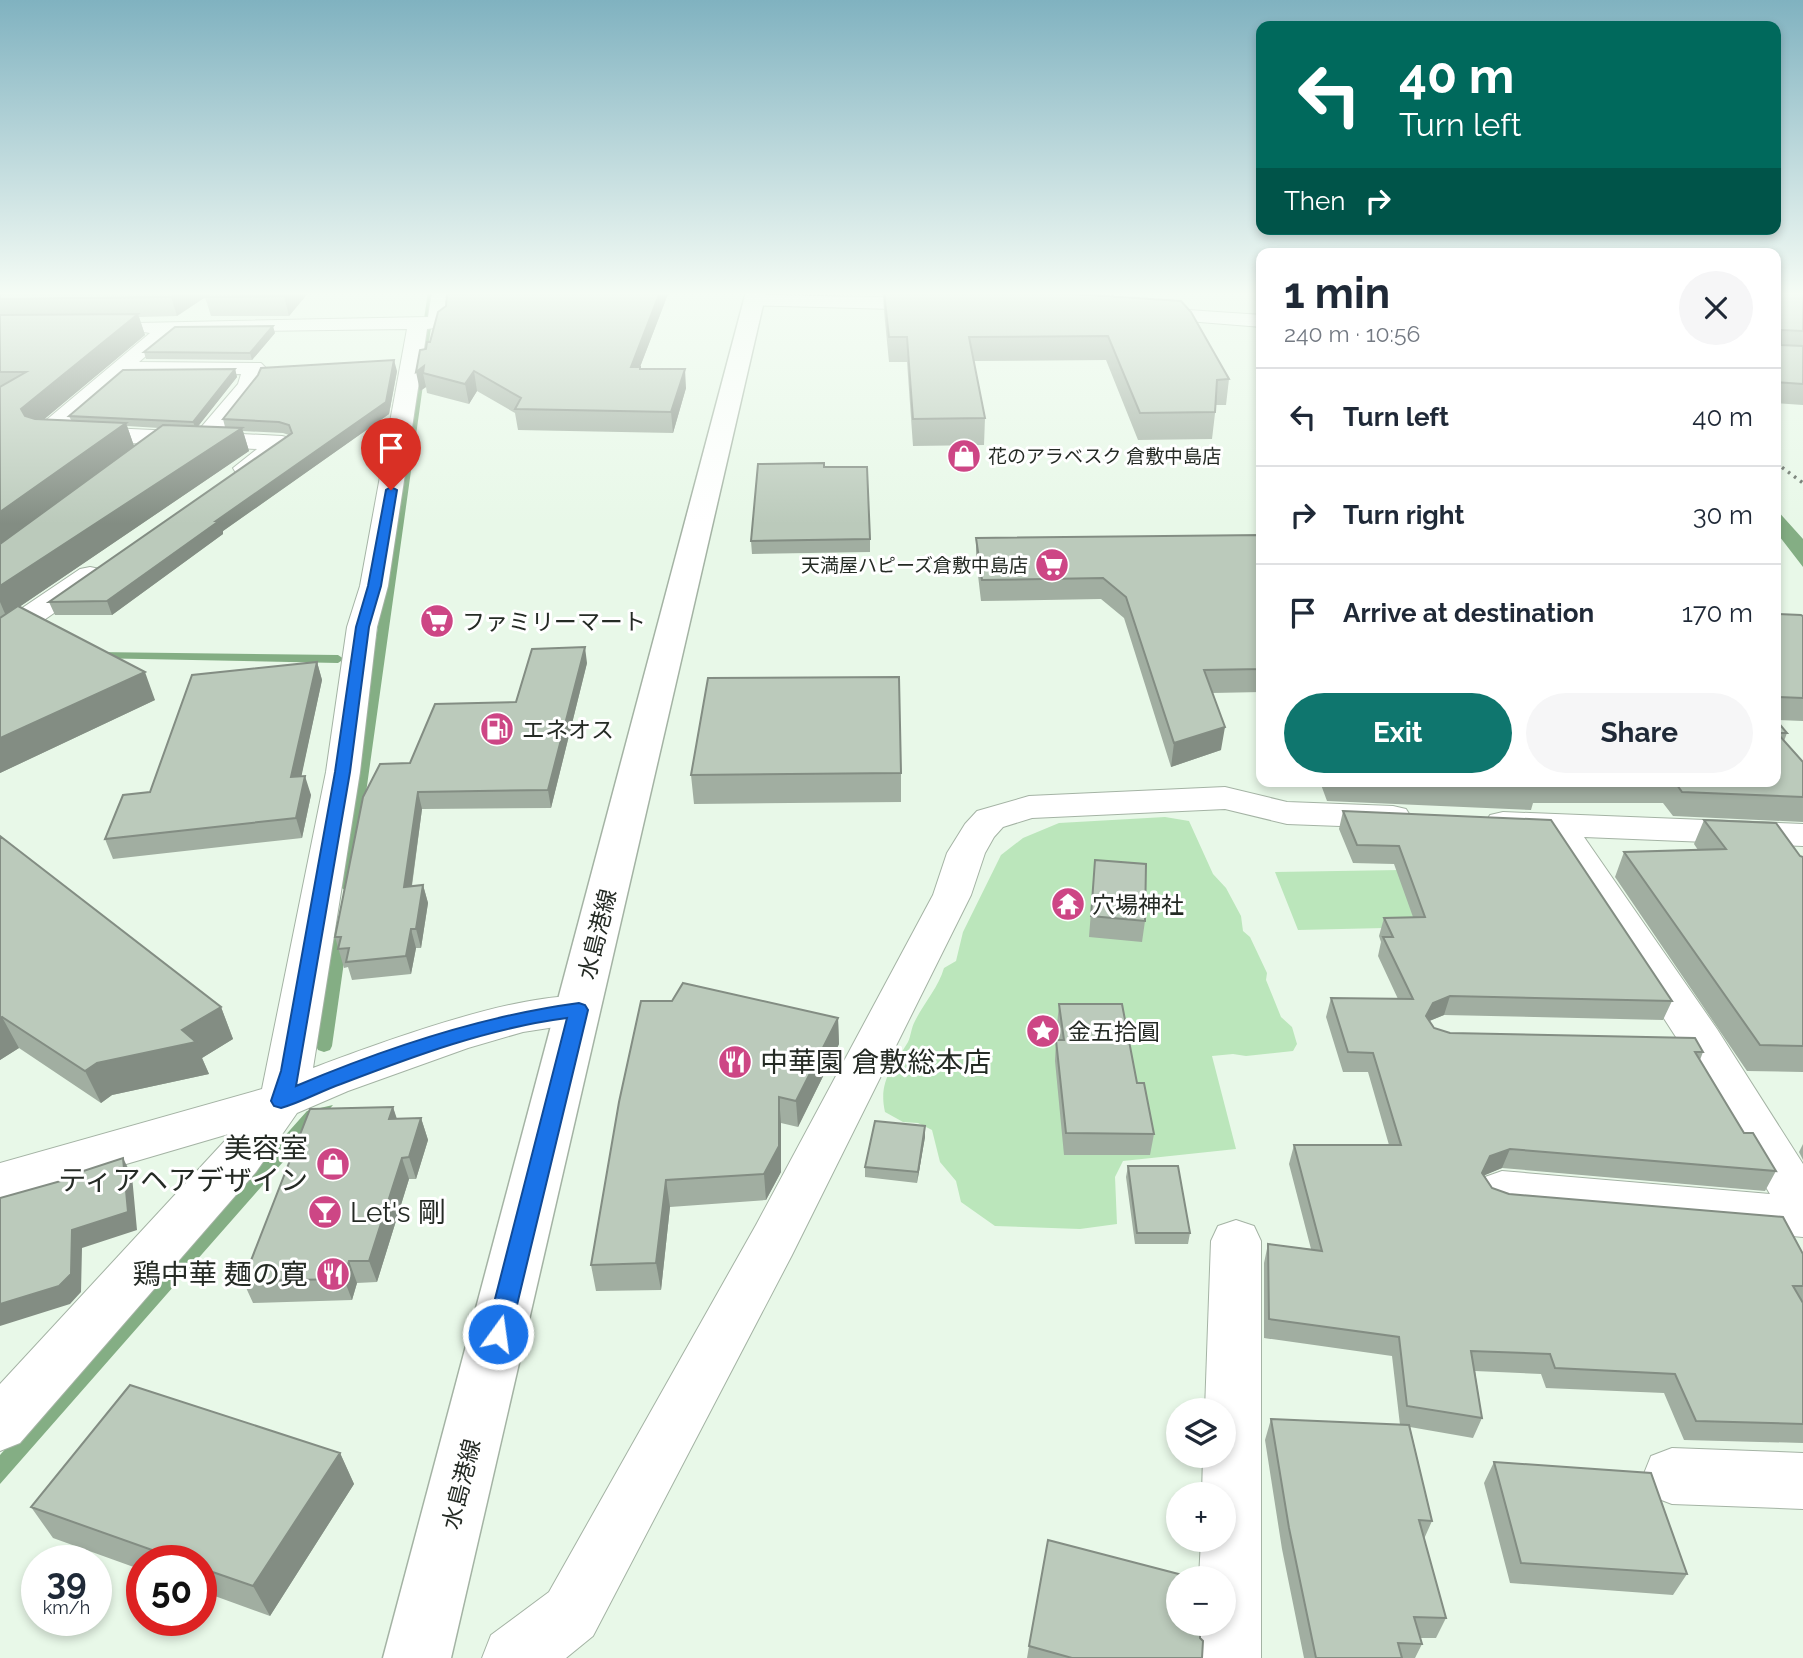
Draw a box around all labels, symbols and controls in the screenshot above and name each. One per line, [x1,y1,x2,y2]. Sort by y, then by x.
text: 40 m [1399,47,1514,104]
icon: left [1284,49,1375,140]
text: Turn left [1399,106,1521,143]
icon: right [1359,182,1397,220]
text: Then [1284,186,1345,216]
text: 1 min [1284,269,1390,318]
button: close [1679,271,1753,345]
text: 240 m · 10:56 [1284,320,1420,347]
icon: left [1284,398,1322,436]
text: Turn left [1343,402,1449,432]
text: 40 m [1692,402,1753,432]
pin [361,418,421,490]
icon: arrive [372,429,410,467]
shop icon: 花のアラベスク 倉敷中島店 [945,437,983,475]
place label: 花のアラベスク 倉敷中島店 [988,445,1221,467]
icon: right [1284,496,1322,534]
text: Turn right [1343,500,1464,530]
text: 30 m [1693,500,1753,530]
supermarket icon: 天満屋ハピーズ倉敷中島店 [1033,546,1071,584]
place label: 天満屋ハピーズ倉敷中島店 [801,554,1028,576]
icon: arrive [1284,594,1322,632]
text: Arrive at destination [1343,598,1594,628]
text: 170 m [1682,598,1753,628]
supermarket icon: ファミリーマート [418,602,456,640]
place label: ファミリーマート [462,608,646,635]
button: Exit [1284,693,1512,773]
button: Share [1526,693,1753,773]
fuel station icon: エネオス [478,710,516,748]
place label: エネオス [522,716,614,743]
temple icon: 穴場神社 [1049,885,1087,923]
street label: 水島港線 [573,886,621,982]
place label: 穴場神社 [1092,891,1184,918]
place icon: 金五拾圓 [1024,1012,1062,1050]
place label: 金五拾圓 [1068,1018,1160,1045]
restaurant icon: 中華園 倉敷総本店 [716,1043,754,1081]
place label: 中華園 倉敷総本店 [760,1046,991,1079]
place label: 美容室 ティアヘアデザイン [58,1132,308,1197]
shop icon: 美容室 ティアヘアデザイン [314,1145,352,1183]
bar icon: Let's 剛 [306,1193,344,1231]
place label: Let's 剛 [350,1196,446,1229]
restaurant icon: 鶏中華 麺の寛 [314,1255,352,1293]
place label: 鶏中華 麺の寛 [133,1258,308,1291]
position arrow [461,1297,535,1371]
map controls [1166,1398,1236,1636]
button: layers [1166,1398,1236,1468]
street label: 水島港線 [437,1436,485,1532]
button: + [1166,1482,1236,1552]
speed limit sign: 50 [126,1545,217,1636]
text: 39 [46,1561,87,1602]
button: − [1166,1566,1236,1636]
text: km/h [43,1597,90,1618]

